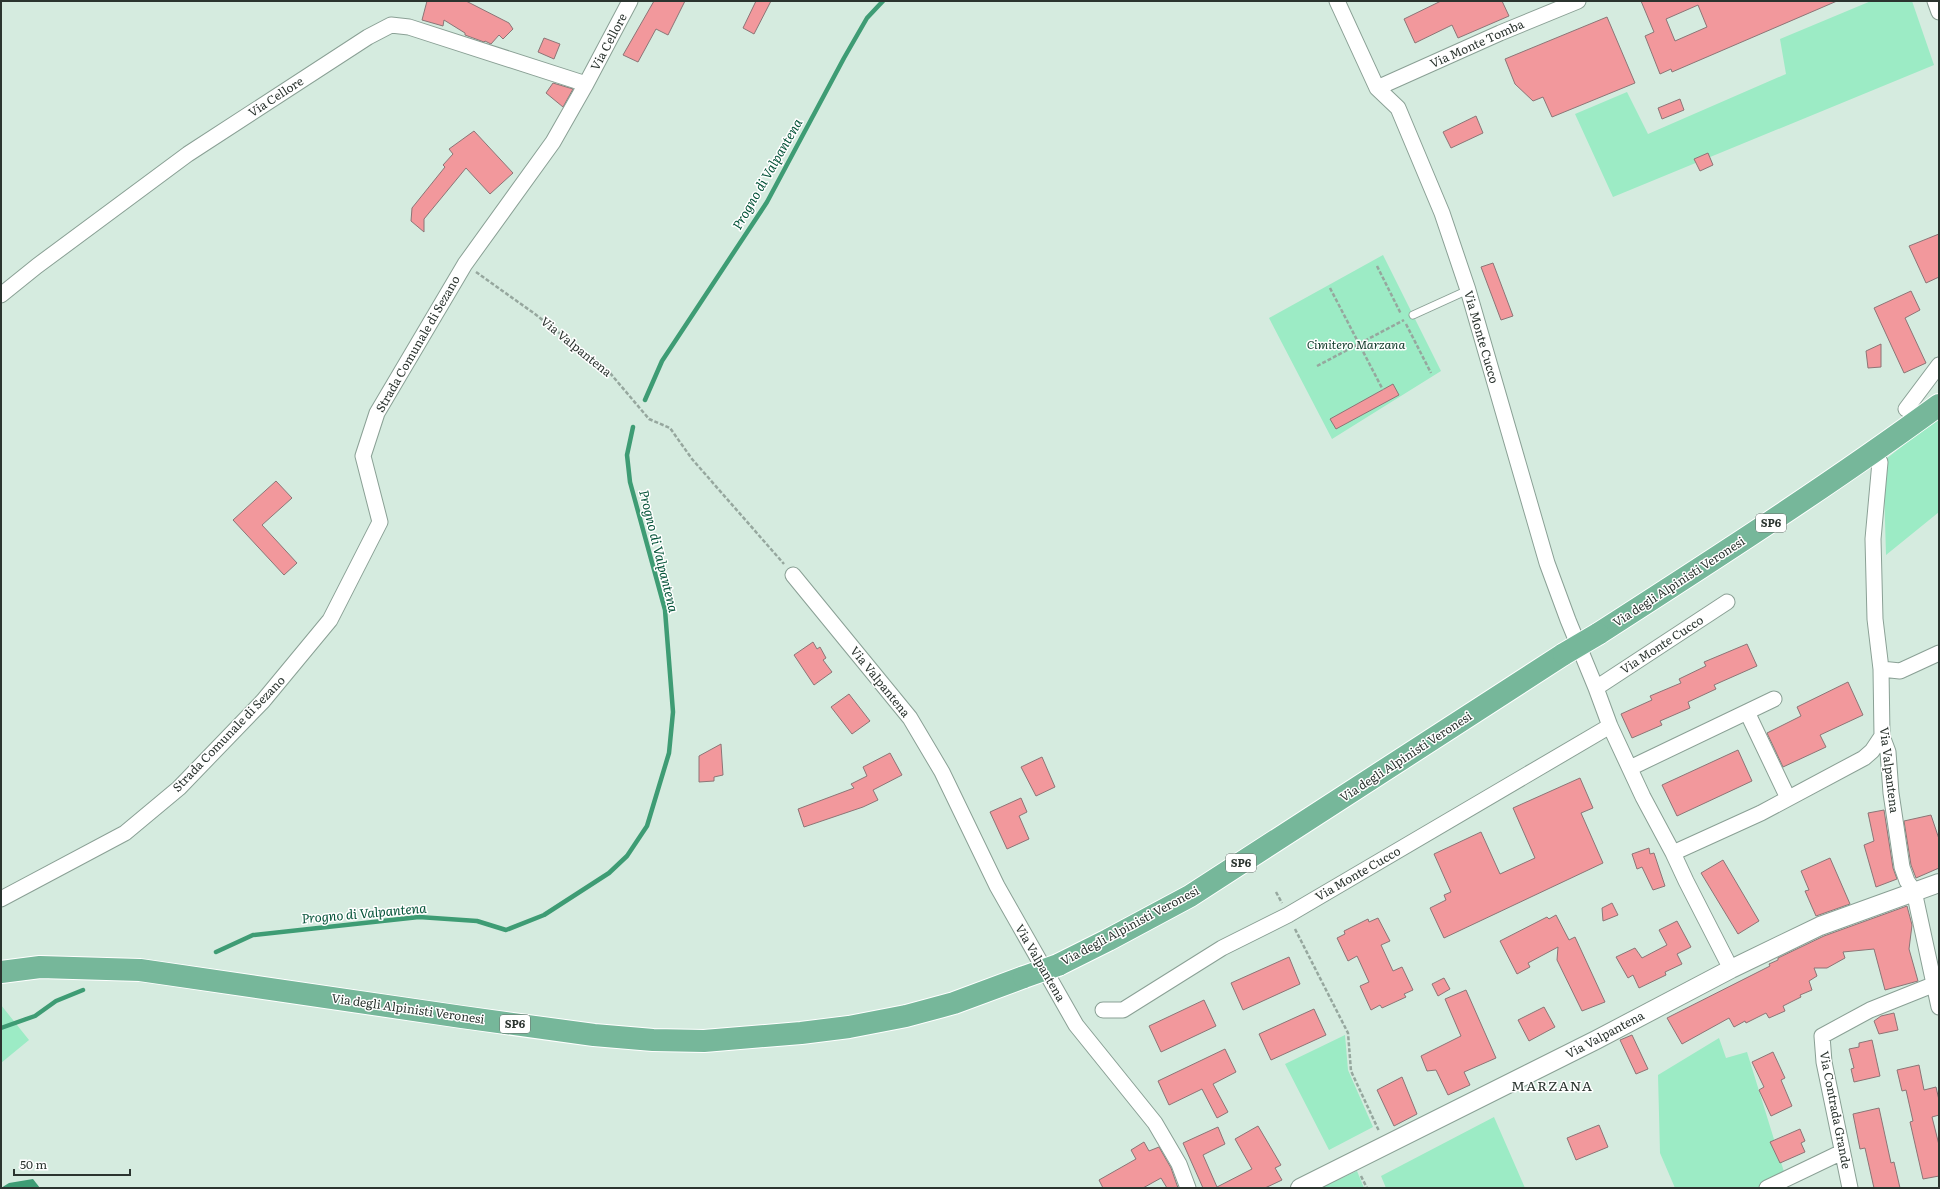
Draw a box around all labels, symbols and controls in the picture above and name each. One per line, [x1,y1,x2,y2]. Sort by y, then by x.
street label: Via Cellore [585,10,631,73]
street label: Via Monte Tomba [1427,14,1527,72]
street label: Via Cellore [244,72,307,121]
water label: Progno di Valpantena [727,114,806,233]
street label: Strada Comunale di Sezano [371,272,464,415]
street label: Via Monte Cucco [1460,288,1504,385]
street label: Via Valpantena [537,312,616,381]
park label: Cimitero Marzana [1307,335,1405,353]
water label: Progno di Valpantena [635,488,684,615]
road number: SP6 [1756,514,1786,532]
street label: Via degli Alpinisti Veronesi [1609,532,1748,631]
street label: Via Monte Cucco [1616,610,1707,678]
street label: Via Valpantena [847,642,915,721]
street label: Strada Comunale di Sezano [168,671,289,795]
street label: Via degli Alpinisti Veronesi [1336,707,1475,806]
street label: Via Valpantena [1876,726,1904,815]
street label: Via Monte Cucco [1311,841,1404,905]
road number: SP6 [1226,854,1256,872]
street label: Via degli Alpinisti Veronesi [1057,881,1202,969]
water label: Progno di Valpantena [301,898,428,927]
street label: Via Valpantena [1011,920,1071,1005]
street label: Via degli Alpinisti Veronesi [331,988,486,1028]
street label: Via Valpantena [1562,1006,1647,1062]
road number: SP6 [500,1015,530,1033]
street label: Via Contrada Grande [1816,1049,1856,1170]
district label: MARZANA [1511,1075,1593,1095]
scale bar [14,1151,130,1177]
text: 50 m [20,1155,47,1173]

